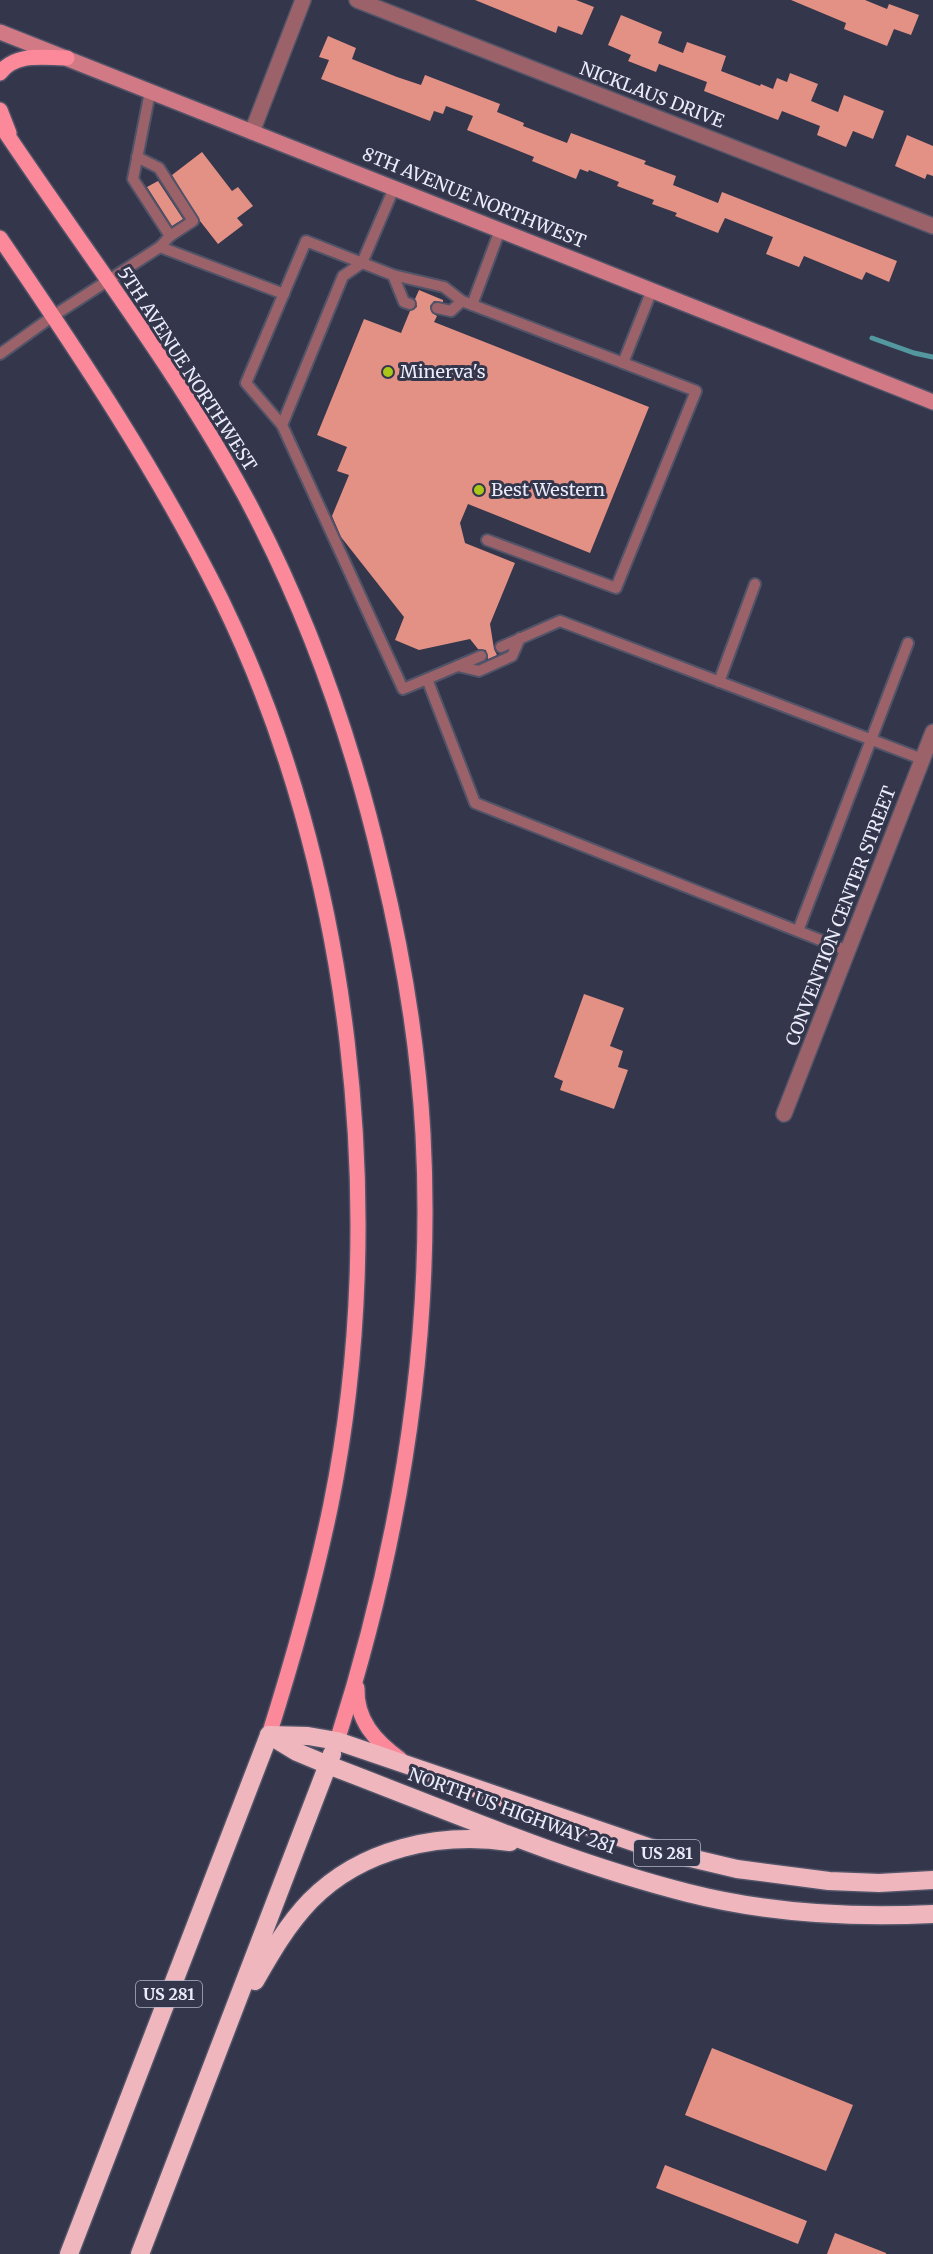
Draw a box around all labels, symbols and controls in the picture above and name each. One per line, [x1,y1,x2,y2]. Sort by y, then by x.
street label: NICKLAUS DRIVE [577,56,728,133]
street label: 8TH AVENUE NORTHWEST [359,142,590,253]
street label: 5TH AVENUE NORTHWEST [113,263,262,475]
place label: Minerva's [400,360,486,383]
marker: Minerva's [381,365,395,379]
place label: Best Western [491,478,605,501]
marker: Best Western [472,483,486,497]
street label: CONVENTION CENTER STREET [780,782,901,1049]
street label: NORTH US HIGHWAY 281 [405,1762,619,1859]
road number: US 281 [634,1840,700,1866]
road number: US 281 [136,1981,202,2007]

